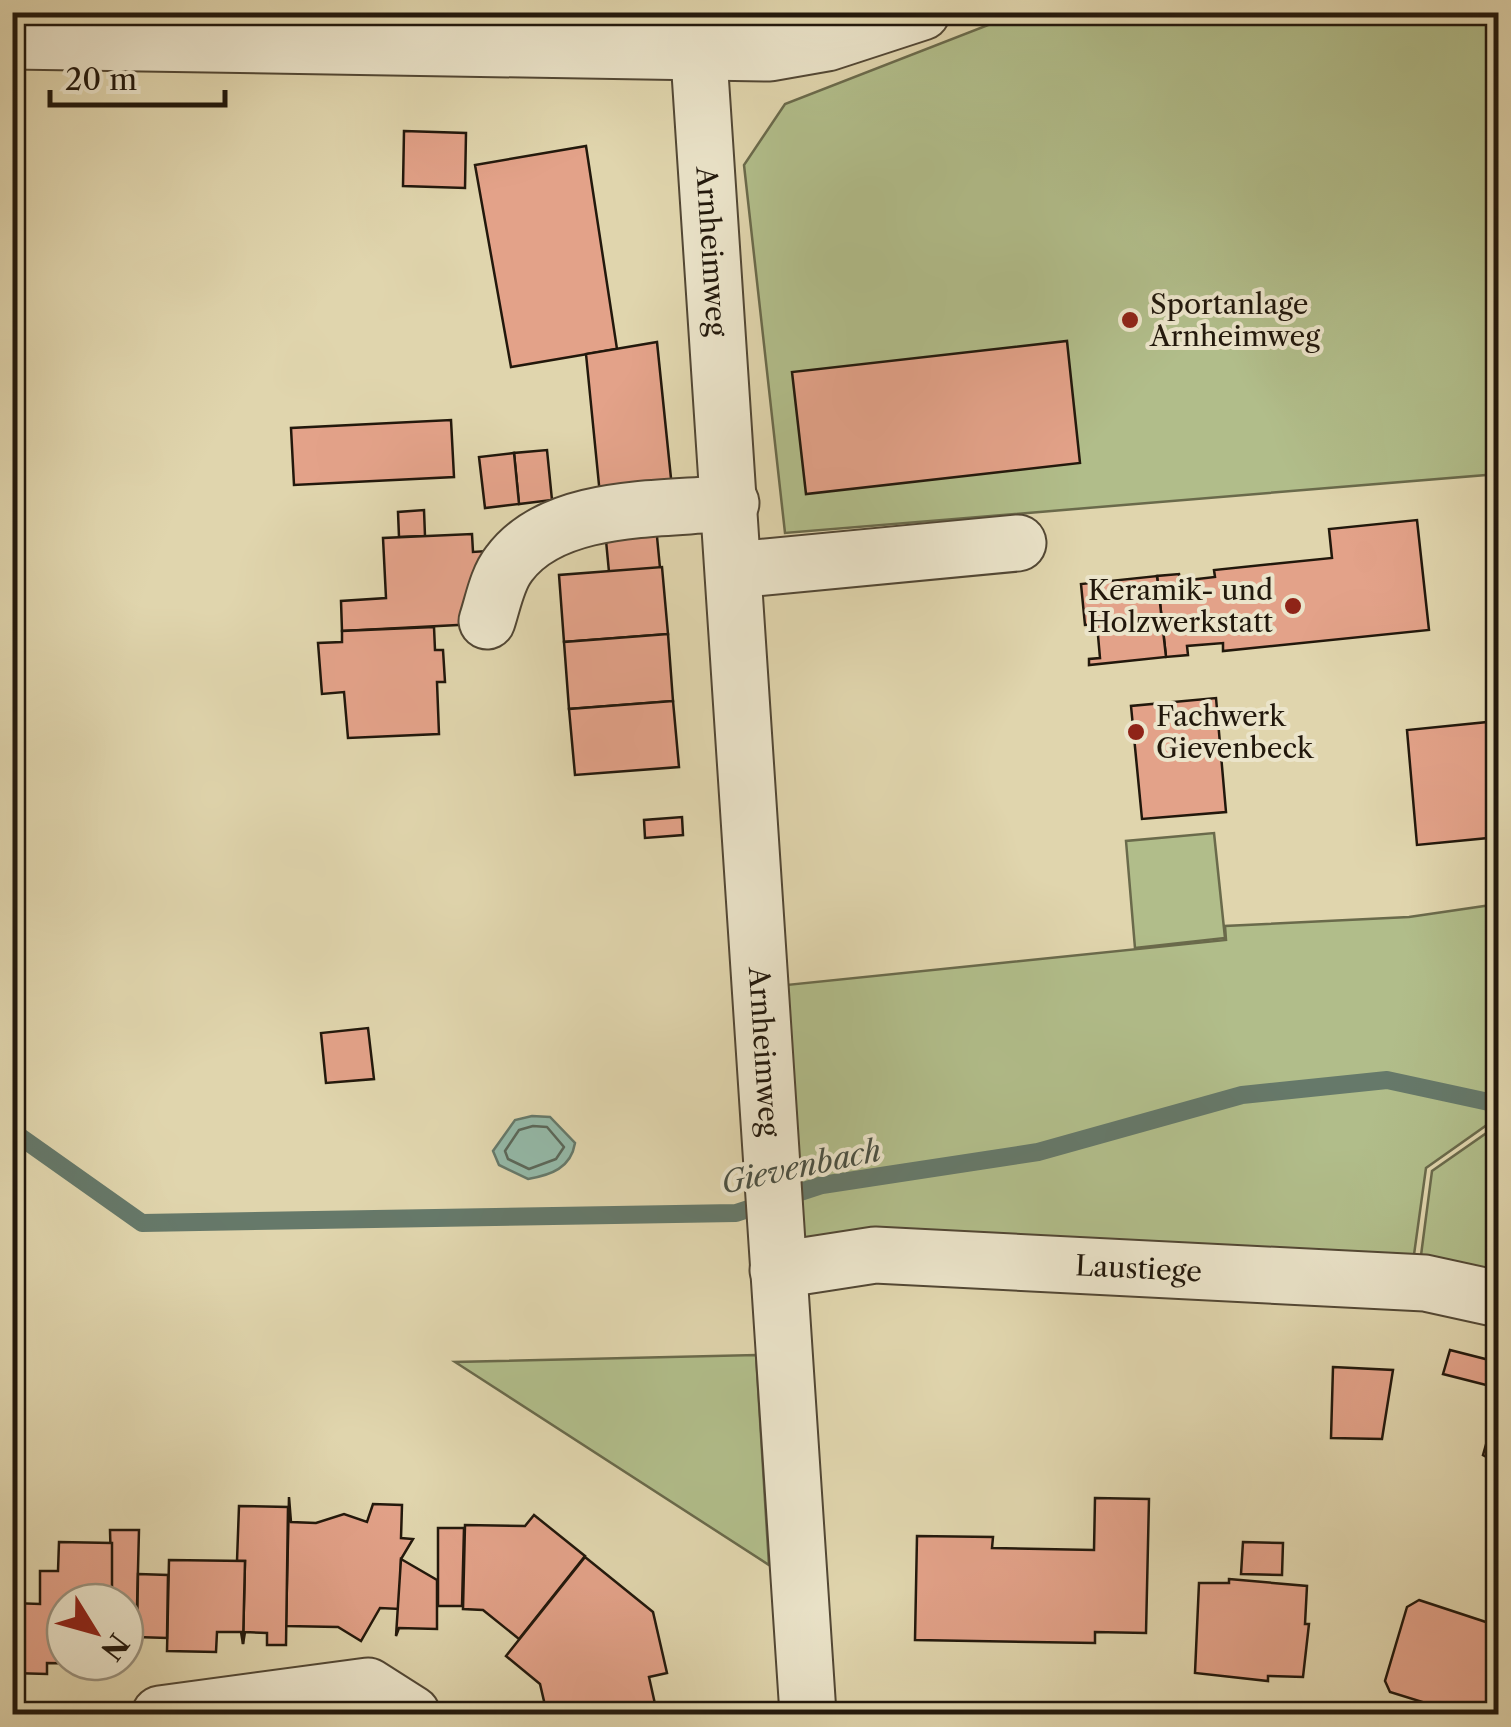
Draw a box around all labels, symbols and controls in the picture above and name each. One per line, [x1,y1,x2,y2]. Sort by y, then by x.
scale bar [50,45,225,107]
text: 20 m [65,61,137,98]
street label: Arnheimweg [689,165,734,338]
place label: Sportanlage Arnheimweg [1149,287,1320,353]
marker: Sportanlage Arnheimweg [1119,309,1141,331]
place label: Keramik- und Holzwerkstatt [1087,573,1273,639]
marker: Keramik- und Holzwerkstatt [1282,595,1304,617]
place label: Fachwerk Gievenbeck [1156,699,1315,765]
marker: Fachwerk Gievenbeck [1125,721,1147,743]
street label: Arnheimweg [742,965,787,1138]
water label: Gievenbach [717,1131,884,1202]
street label: Laustiege [1074,1248,1203,1289]
north arrow [45,1582,145,1682]
text: N [94,1627,136,1667]

